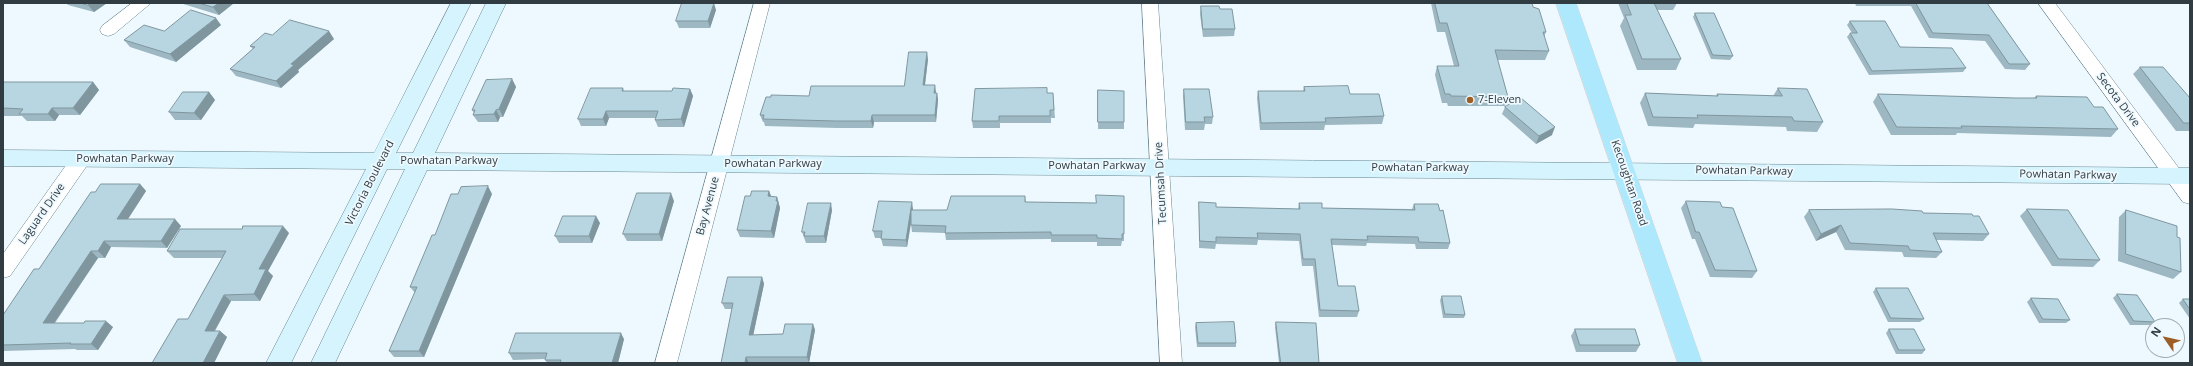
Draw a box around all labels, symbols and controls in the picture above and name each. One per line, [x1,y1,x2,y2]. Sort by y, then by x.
street label: Secota Drive [2093,71,2143,129]
place label: 7-Eleven [1478,93,1521,107]
marker: 7-Eleven [1465,95,1475,105]
street label: Victoria Boulevard [343,138,397,228]
street label: Kecoughtan Road [1608,138,1650,228]
street label: Tecumsah Drive [1152,142,1170,224]
street label: Powhatan Parkway [76,152,174,166]
street label: Powhatan Parkway [400,154,498,168]
street label: Powhatan Parkway [724,157,822,171]
street label: Powhatan Parkway [1048,159,1146,173]
street label: Powhatan Parkway [1371,161,1469,175]
street label: Powhatan Parkway [1695,164,1793,178]
street label: Powhatan Parkway [2019,168,2117,182]
street label: Bay Avenue [694,175,722,237]
street label: Laguard Drive [16,181,68,247]
north arrow [2145,318,2185,358]
text: N [2147,324,2164,339]

